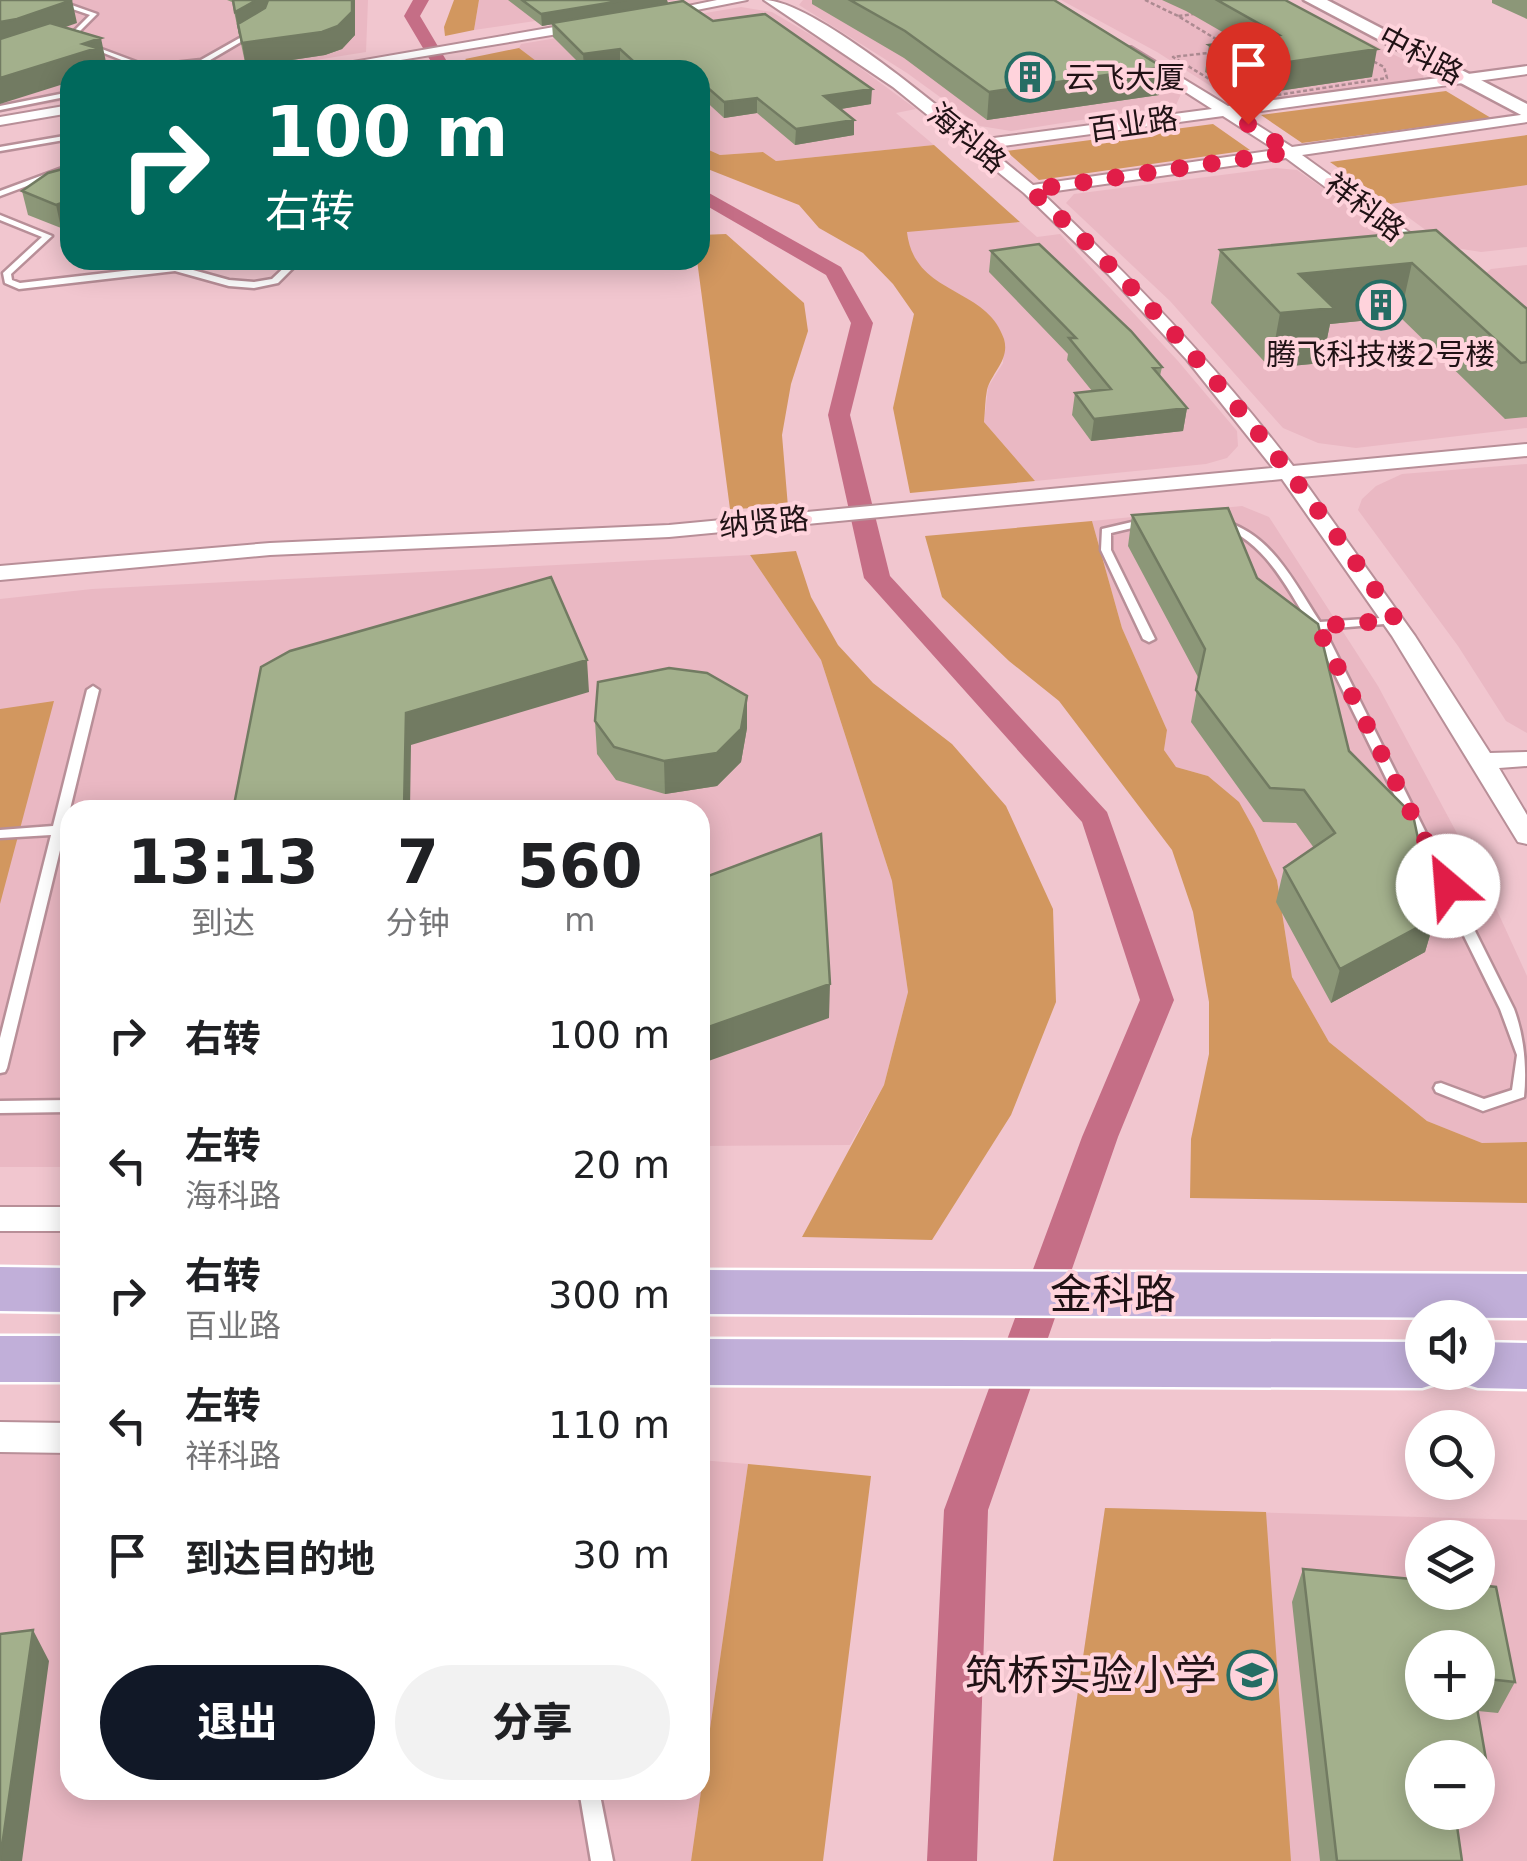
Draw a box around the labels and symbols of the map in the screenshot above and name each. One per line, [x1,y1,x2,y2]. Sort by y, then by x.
street label: 中科路 [1373,18,1469,92]
pin [1206,22,1291,125]
building icon: 云飞大厦 [1004,51,1056,103]
place label: 云飞大厦 [1065,60,1185,95]
street label: 海科路 [921,96,1013,180]
street label: 百业路 [1086,100,1180,148]
street label: 祥科路 [1319,166,1411,248]
building icon: 腾飞科技楼2号楼 [1355,279,1407,331]
place label: 腾飞科技楼2号楼 [1266,337,1496,372]
street label: 纳贤路 [718,501,810,543]
position arrow [1396,834,1500,938]
street label: 金科路 [1050,1270,1176,1319]
school or university icon: 筑桥实验小学 [1226,1649,1278,1701]
place label: 筑桥实验小学 [965,1651,1217,1700]

